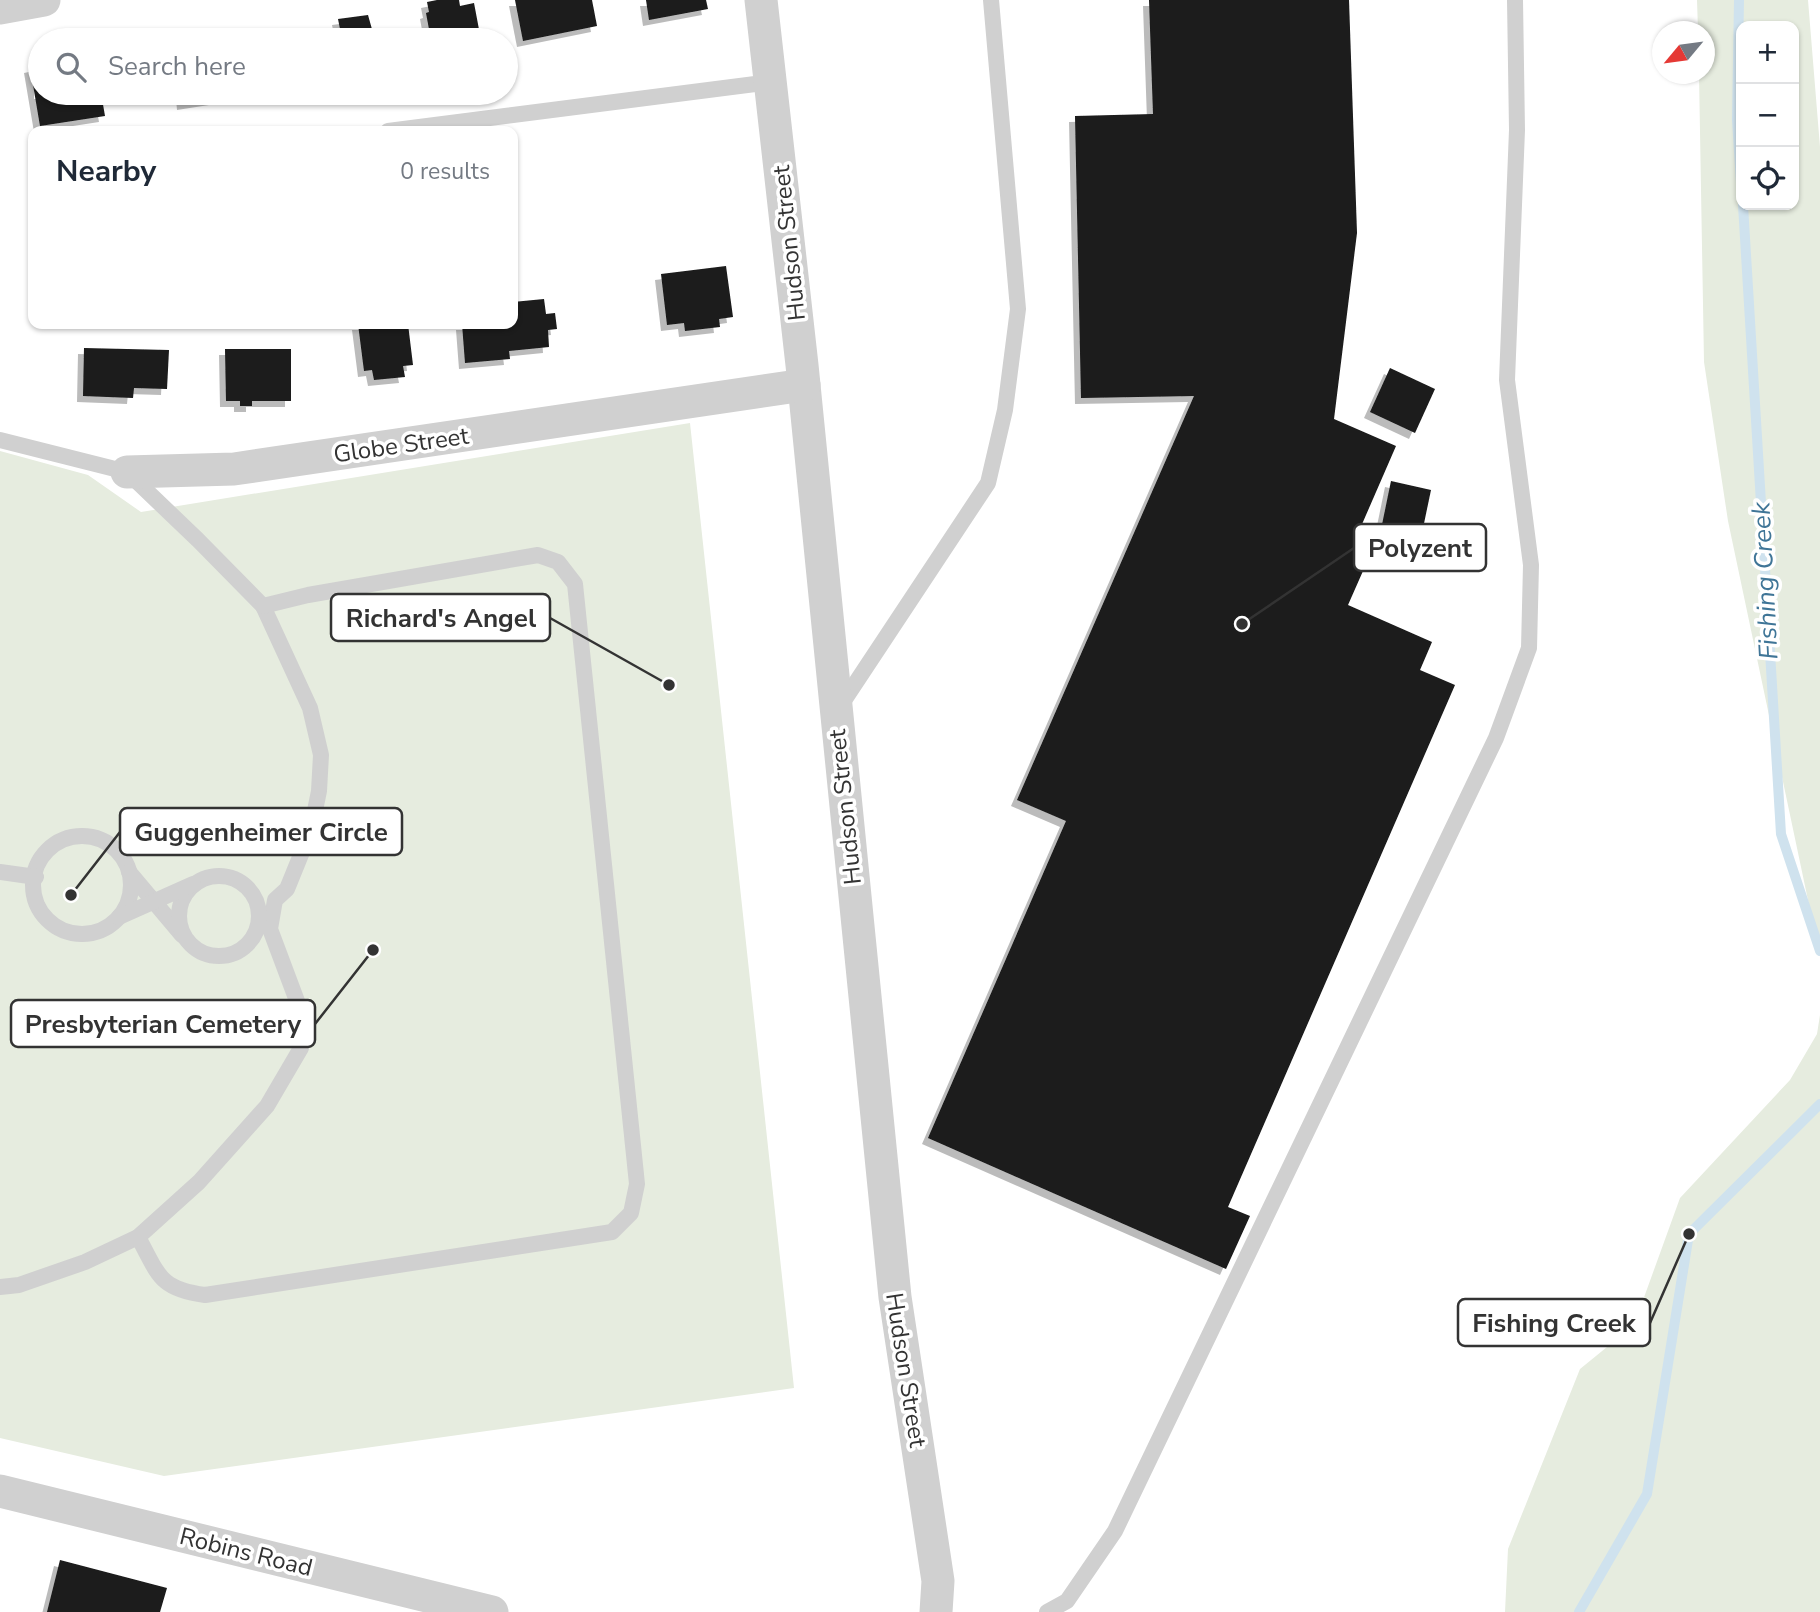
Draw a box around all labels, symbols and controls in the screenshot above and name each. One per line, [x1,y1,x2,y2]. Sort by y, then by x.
north arrow [1652,21,1715,84]
map controls [1736,21,1799,210]
button: + [1736,21,1799,84]
search box [28,28,518,105]
icon: search [52,48,90,86]
text: Search here [108,49,246,84]
button: − [1736,84,1799,147]
button: locate [1736,147,1799,210]
text: Nearby [56,151,156,192]
text: 0 results [400,156,490,187]
street label: Hudson Street [765,163,813,322]
street label: Globe Street [331,420,471,470]
water label: Fishing Creek [1743,500,1787,661]
callout: Polyzent [1354,524,1486,571]
text: Polyzent [1368,531,1473,566]
callout: Richard's Angel [331,594,550,641]
text: Richard's Angel [346,601,537,636]
street label: Hudson Street [821,727,869,886]
callout: Guggenheimer Circle [120,808,402,855]
text: Guggenheimer Circle [134,815,388,850]
callout: Presbyterian Cemetery [11,1000,315,1047]
text: Presbyterian Cemetery [25,1007,301,1042]
street label: Hudson Street [878,1291,934,1450]
callout: Fishing Creek [1458,1299,1650,1346]
text: Fishing Creek [1472,1306,1637,1341]
street label: Robins Road [176,1520,316,1584]

